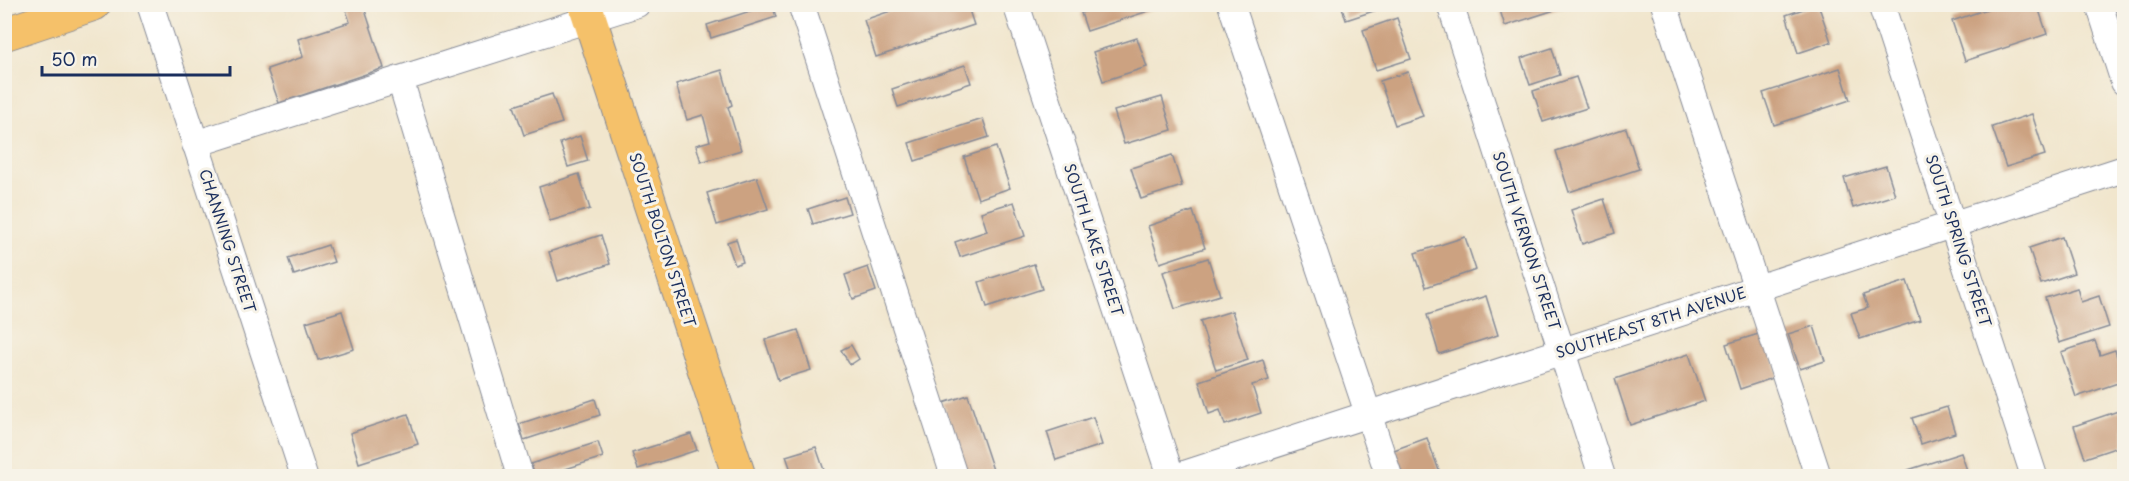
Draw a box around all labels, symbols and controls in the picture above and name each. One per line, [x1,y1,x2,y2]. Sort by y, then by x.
scale bar [42,39,230,77]
text: 50 m [51,45,98,72]
street label: SOUTH VERNON STREET [1488,148,1567,334]
street label: SOUTH BOLTON STREET [624,149,703,330]
street label: SOUTH SPRING STREET [1921,151,1998,330]
street label: SOUTH LAKE STREET [1059,160,1130,319]
street label: CHANNING STREET [194,166,263,316]
street label: SOUTHEAST 8TH AVENUE [1552,280,1749,363]

